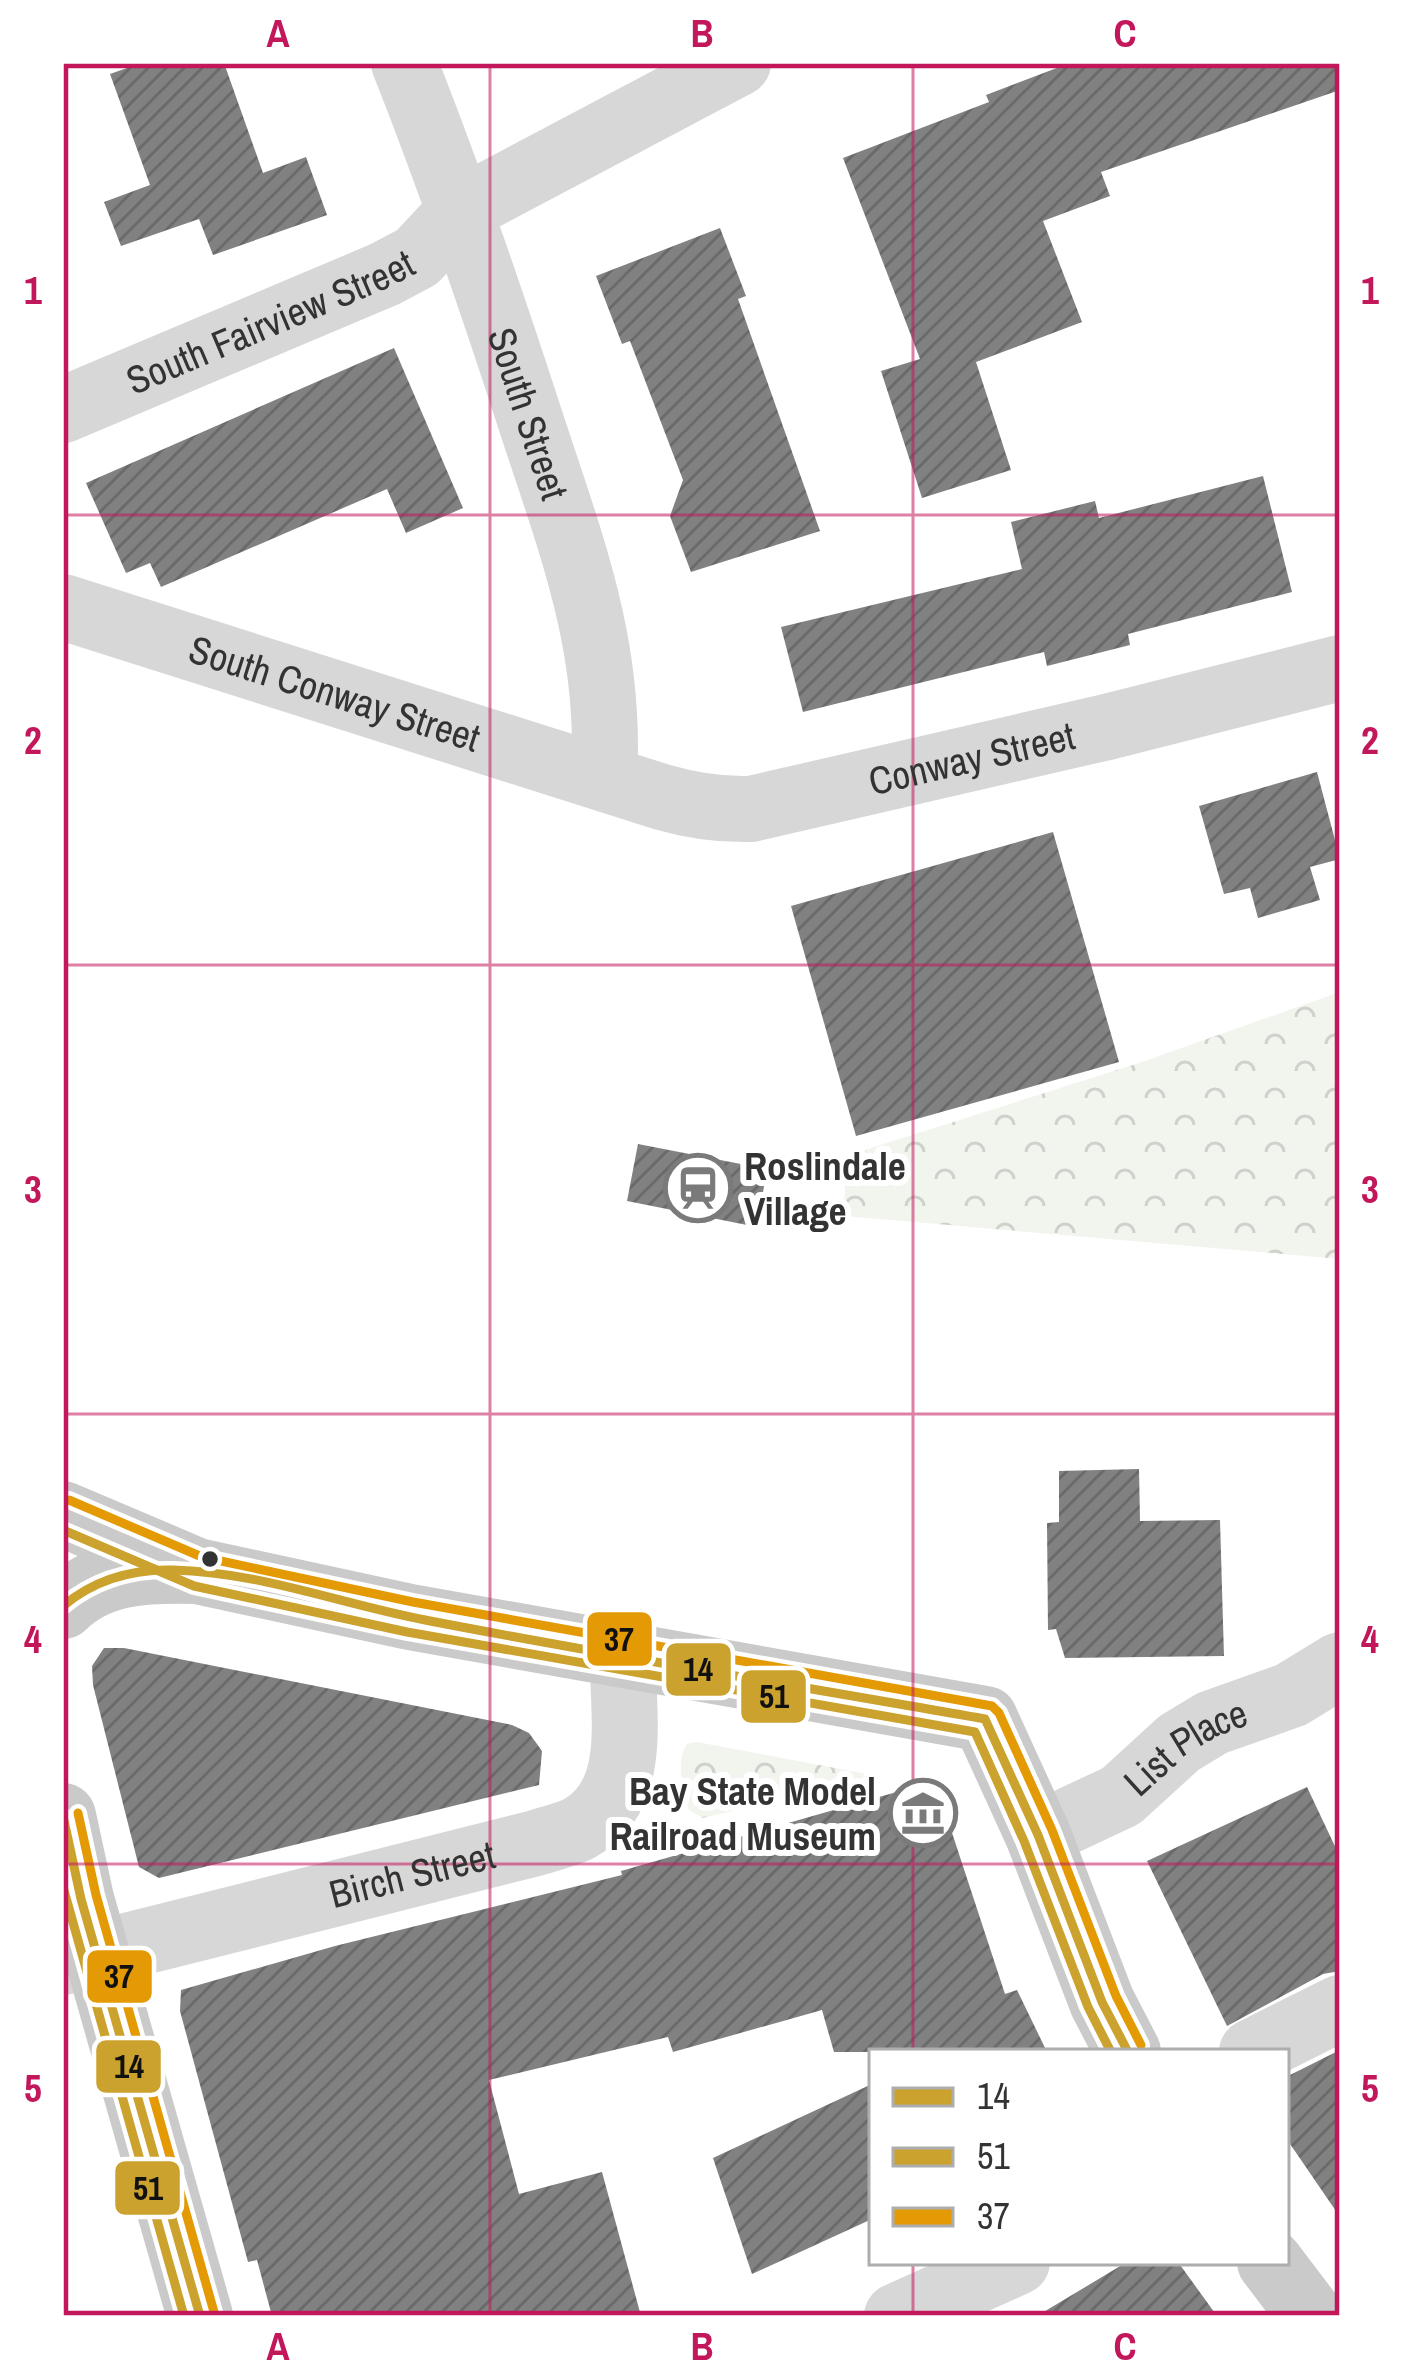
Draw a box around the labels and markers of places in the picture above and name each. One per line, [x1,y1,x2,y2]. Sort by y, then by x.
place label: Roslindale Village [744,1140,906,1237]
station icon: Roslindale Village [663,1153,733,1223]
unlabelled marker [199,1548,221,1570]
place label: Bay State Model Railroad Museum [609,1765,876,1862]
museum icon: Bay State Model Railroad Museum [888,1778,958,1848]

